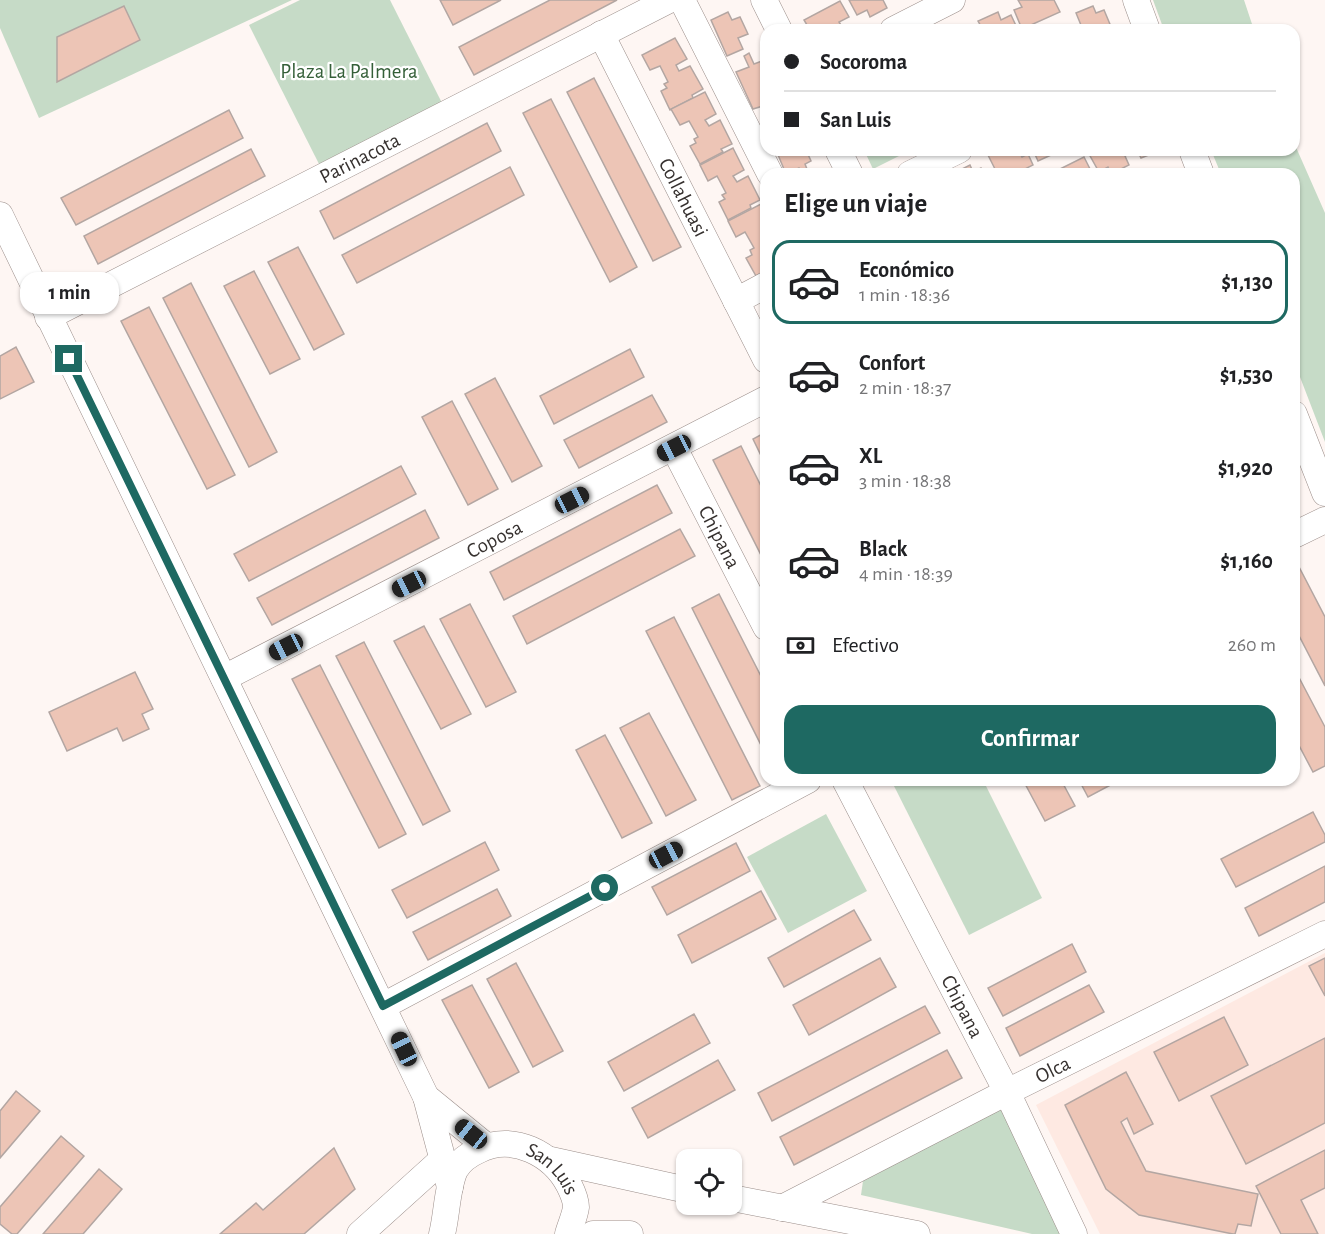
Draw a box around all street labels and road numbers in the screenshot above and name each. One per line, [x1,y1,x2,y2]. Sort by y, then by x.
street label: Parinacota [316,129,404,187]
street label: Collahuasi [655,155,712,240]
street label: Chipana [695,502,745,572]
street label: Coposa [463,516,526,562]
street label: Chipana [938,971,988,1041]
street label: Olca [1032,1052,1074,1087]
street label: San Luis [523,1139,582,1198]

